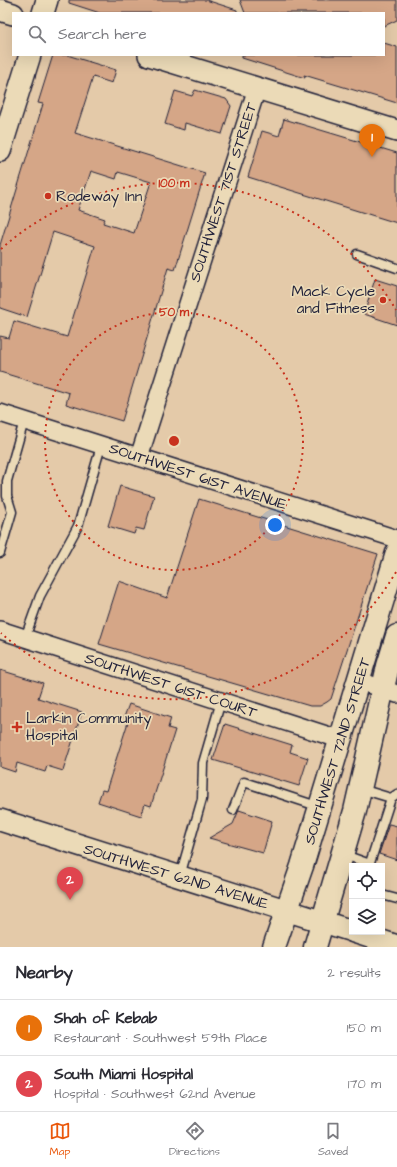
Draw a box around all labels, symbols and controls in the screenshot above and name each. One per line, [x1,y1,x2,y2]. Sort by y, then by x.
search box [12,12,385,56]
icon: search [26,23,48,45]
text: Search here [58,24,147,45]
street label: SOUTHWEST 71ST STREET [185,99,263,285]
pin: 1 [359,124,385,157]
text: 100 m [159,175,190,192]
place label: Rodeway Inn [56,186,143,208]
marker: Rodeway Inn [43,191,53,201]
place label: Mack Cycle and Fitness [291,281,375,319]
marker: Mack Cycle and Fitness [378,295,388,305]
text: 50 m [159,304,190,321]
centre of rings [167,434,181,448]
street label: SOUTHWEST 61ST AVENUE [106,438,289,515]
your location [265,515,285,535]
street label: SOUTHWEST 61ST COURT [82,648,260,723]
street label: SOUTHWEST 72ND STREET [299,655,376,847]
place label: Larkin Community Hospital [26,708,151,746]
marker: Larkin Community Hospital [11,721,23,733]
street label: SOUTHWEST 62ND AVENUE [81,838,271,915]
map controls [349,863,385,935]
button: locate [349,863,385,899]
pin: 2 [57,867,83,900]
button: layers [349,899,385,935]
text: Nearby [16,961,73,985]
text: 2 results [327,964,381,982]
text: Shah of Kebab [54,1008,157,1029]
text: 1 [28,1019,30,1037]
text: 150 m [347,1019,381,1037]
text: Restaurant · Southwest 59th Place [54,1029,267,1047]
text: South Miami Hospital [54,1064,193,1085]
text: 2 [25,1075,33,1093]
text: 170 m [348,1075,381,1093]
text: Hospital · Southwest 62nd Avenue [54,1085,256,1103]
tab: Map [49,1120,71,1159]
tab: Directions [169,1120,220,1159]
tab: Saved [318,1120,348,1159]

